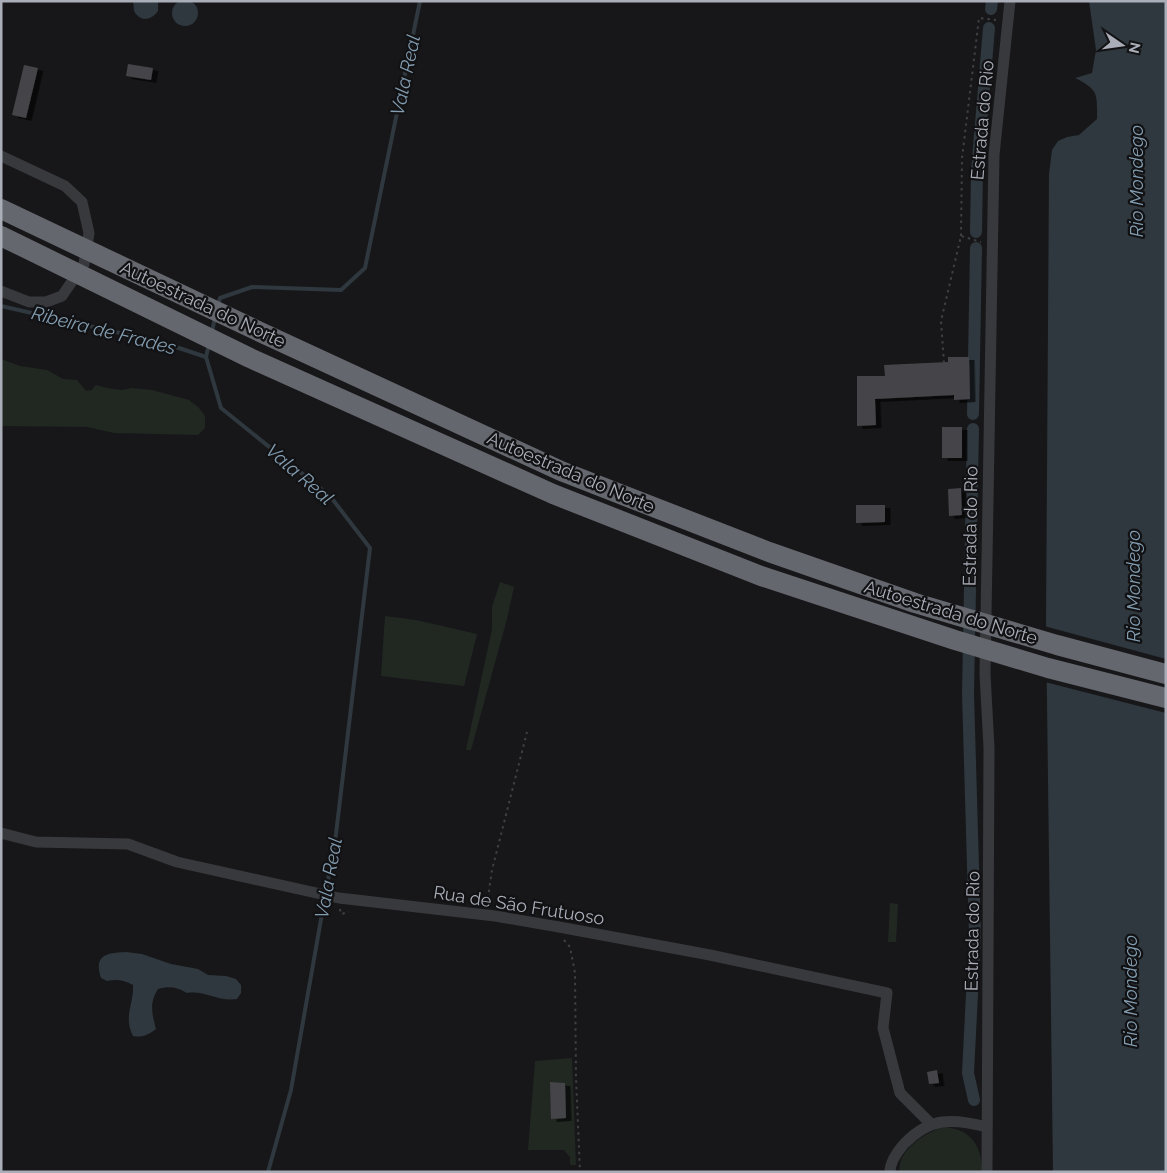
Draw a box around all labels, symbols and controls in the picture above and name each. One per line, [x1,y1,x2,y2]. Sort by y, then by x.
north arrow [1097,20,1147,70]
water label: Vala Real [386,33,424,117]
text: N [1126,41,1144,55]
street label: Estrada do Rio [966,59,998,181]
water label: Rio Mondego [1125,125,1147,237]
street label: Autoestrada do Norte [117,256,289,352]
water label: Ribeira de Frades [29,301,179,359]
street label: Autoestrada do Norte [484,427,658,517]
water label: Vala Real [262,439,338,509]
street label: Estrada do Rio [958,465,982,586]
water label: Rio Mondego [1122,530,1144,642]
street label: Autoestrada do Norte [862,576,1041,648]
water label: Vala Real [310,836,346,920]
street label: Estrada do Rio [960,870,984,991]
street label: Rua de São Frutuoso [432,881,606,929]
water label: Rio Mondego [1119,935,1141,1047]

